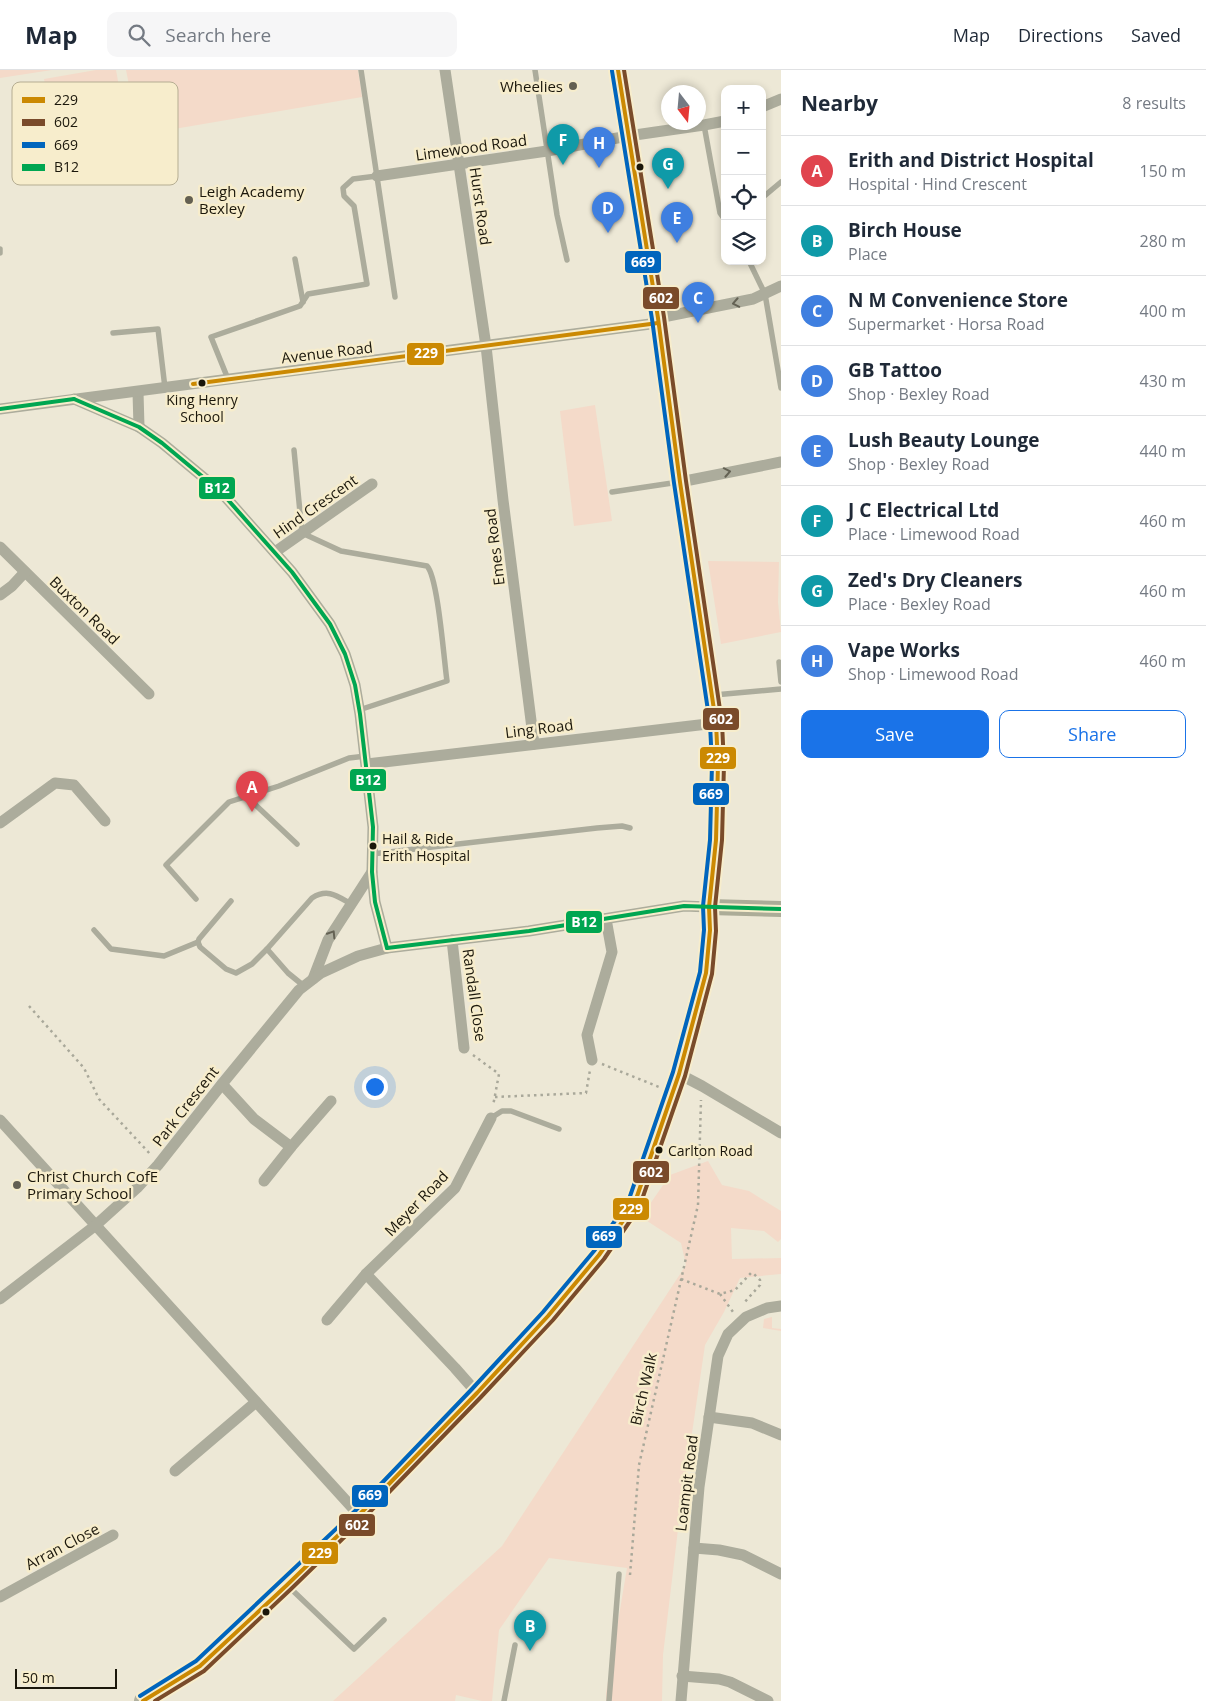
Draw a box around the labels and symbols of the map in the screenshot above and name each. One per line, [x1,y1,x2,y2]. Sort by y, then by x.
place label: Wheelies [500,76,563,96]
marker: Wheelies [567,80,579,92]
legend [12,82,178,185]
north arrow [661,85,706,130]
text: 229 [54,90,78,109]
text: 602 [54,112,78,131]
pin: F [547,124,579,165]
pin: H [583,127,615,168]
street label: Limewood Road [414,129,528,165]
text: 669 [54,135,78,154]
pin: G [652,148,684,189]
text: B12 [54,157,79,176]
unlabelled marker [635,162,645,172]
street label: Hurst Road [466,166,496,246]
place label: Leigh Academy Bexley [199,181,305,218]
pin: D [592,192,624,233]
marker: Leigh Academy Bexley [183,194,195,206]
pin: E [661,202,693,243]
line badge: 669 [624,250,662,274]
text: 669 [631,252,655,271]
pin: C [682,282,714,323]
line badge: 602 [642,286,680,310]
text: 602 [649,288,673,307]
one-way arrow [731,297,740,307]
street label: Avenue Road [280,336,374,368]
line badge: 229 [406,342,445,366]
text: 229 [414,343,438,362]
marker: King Henry School [197,378,207,388]
place label: King Henry School [166,390,239,426]
one-way arrow [723,468,732,478]
street label: Hind Crescent [269,470,361,542]
line badge: B12 [198,476,236,500]
text: B12 [204,478,230,497]
street label: Emes Road [479,507,509,587]
street label: Buxton Road [46,572,124,648]
line badge: 602 [702,707,740,731]
text: 602 [709,709,733,728]
street label: Ling Road [504,714,574,742]
line badge: 229 [699,746,737,770]
text: 229 [706,748,730,767]
line badge: B12 [349,768,387,792]
text: B12 [355,770,381,789]
pin: A [236,771,268,812]
line badge: 669 [692,782,730,806]
text: 669 [699,784,723,803]
place label: Hail & Ride Erith Hospital [382,829,470,865]
marker: Hail & Ride Erith Hospital [368,841,378,851]
line badge: B12 [565,910,603,934]
text: B12 [571,912,597,931]
one-way arrow [326,931,336,940]
street label: Randall Close [459,947,491,1043]
street label: Park Crescent [147,1062,223,1150]
your location [362,1074,388,1100]
place label: Carlton Road [668,1141,753,1160]
marker: Carlton Road [654,1145,664,1155]
line badge: 602 [632,1160,670,1184]
text: 602 [639,1162,663,1181]
place label: Christ Church CofE Primary School [27,1166,158,1203]
street label: Meyer Road [380,1166,452,1240]
marker: Christ Church CofE Primary School [11,1179,23,1191]
line badge: 229 [612,1197,650,1221]
text: 229 [619,1199,643,1218]
line badge: 669 [585,1225,623,1249]
text: 669 [592,1226,616,1245]
street label: Birch Walk [625,1351,661,1427]
street label: Loampit Road [670,1434,702,1532]
line badge: 669 [351,1484,389,1508]
text: 669 [358,1485,382,1504]
line badge: 602 [338,1513,376,1537]
text: 602 [345,1515,369,1534]
street label: Arran Close [22,1518,102,1574]
line badge: 229 [301,1541,339,1565]
text: 229 [308,1543,332,1562]
unlabelled marker [261,1607,271,1617]
pin: B [514,1610,546,1651]
scale bar [15,1666,118,1689]

